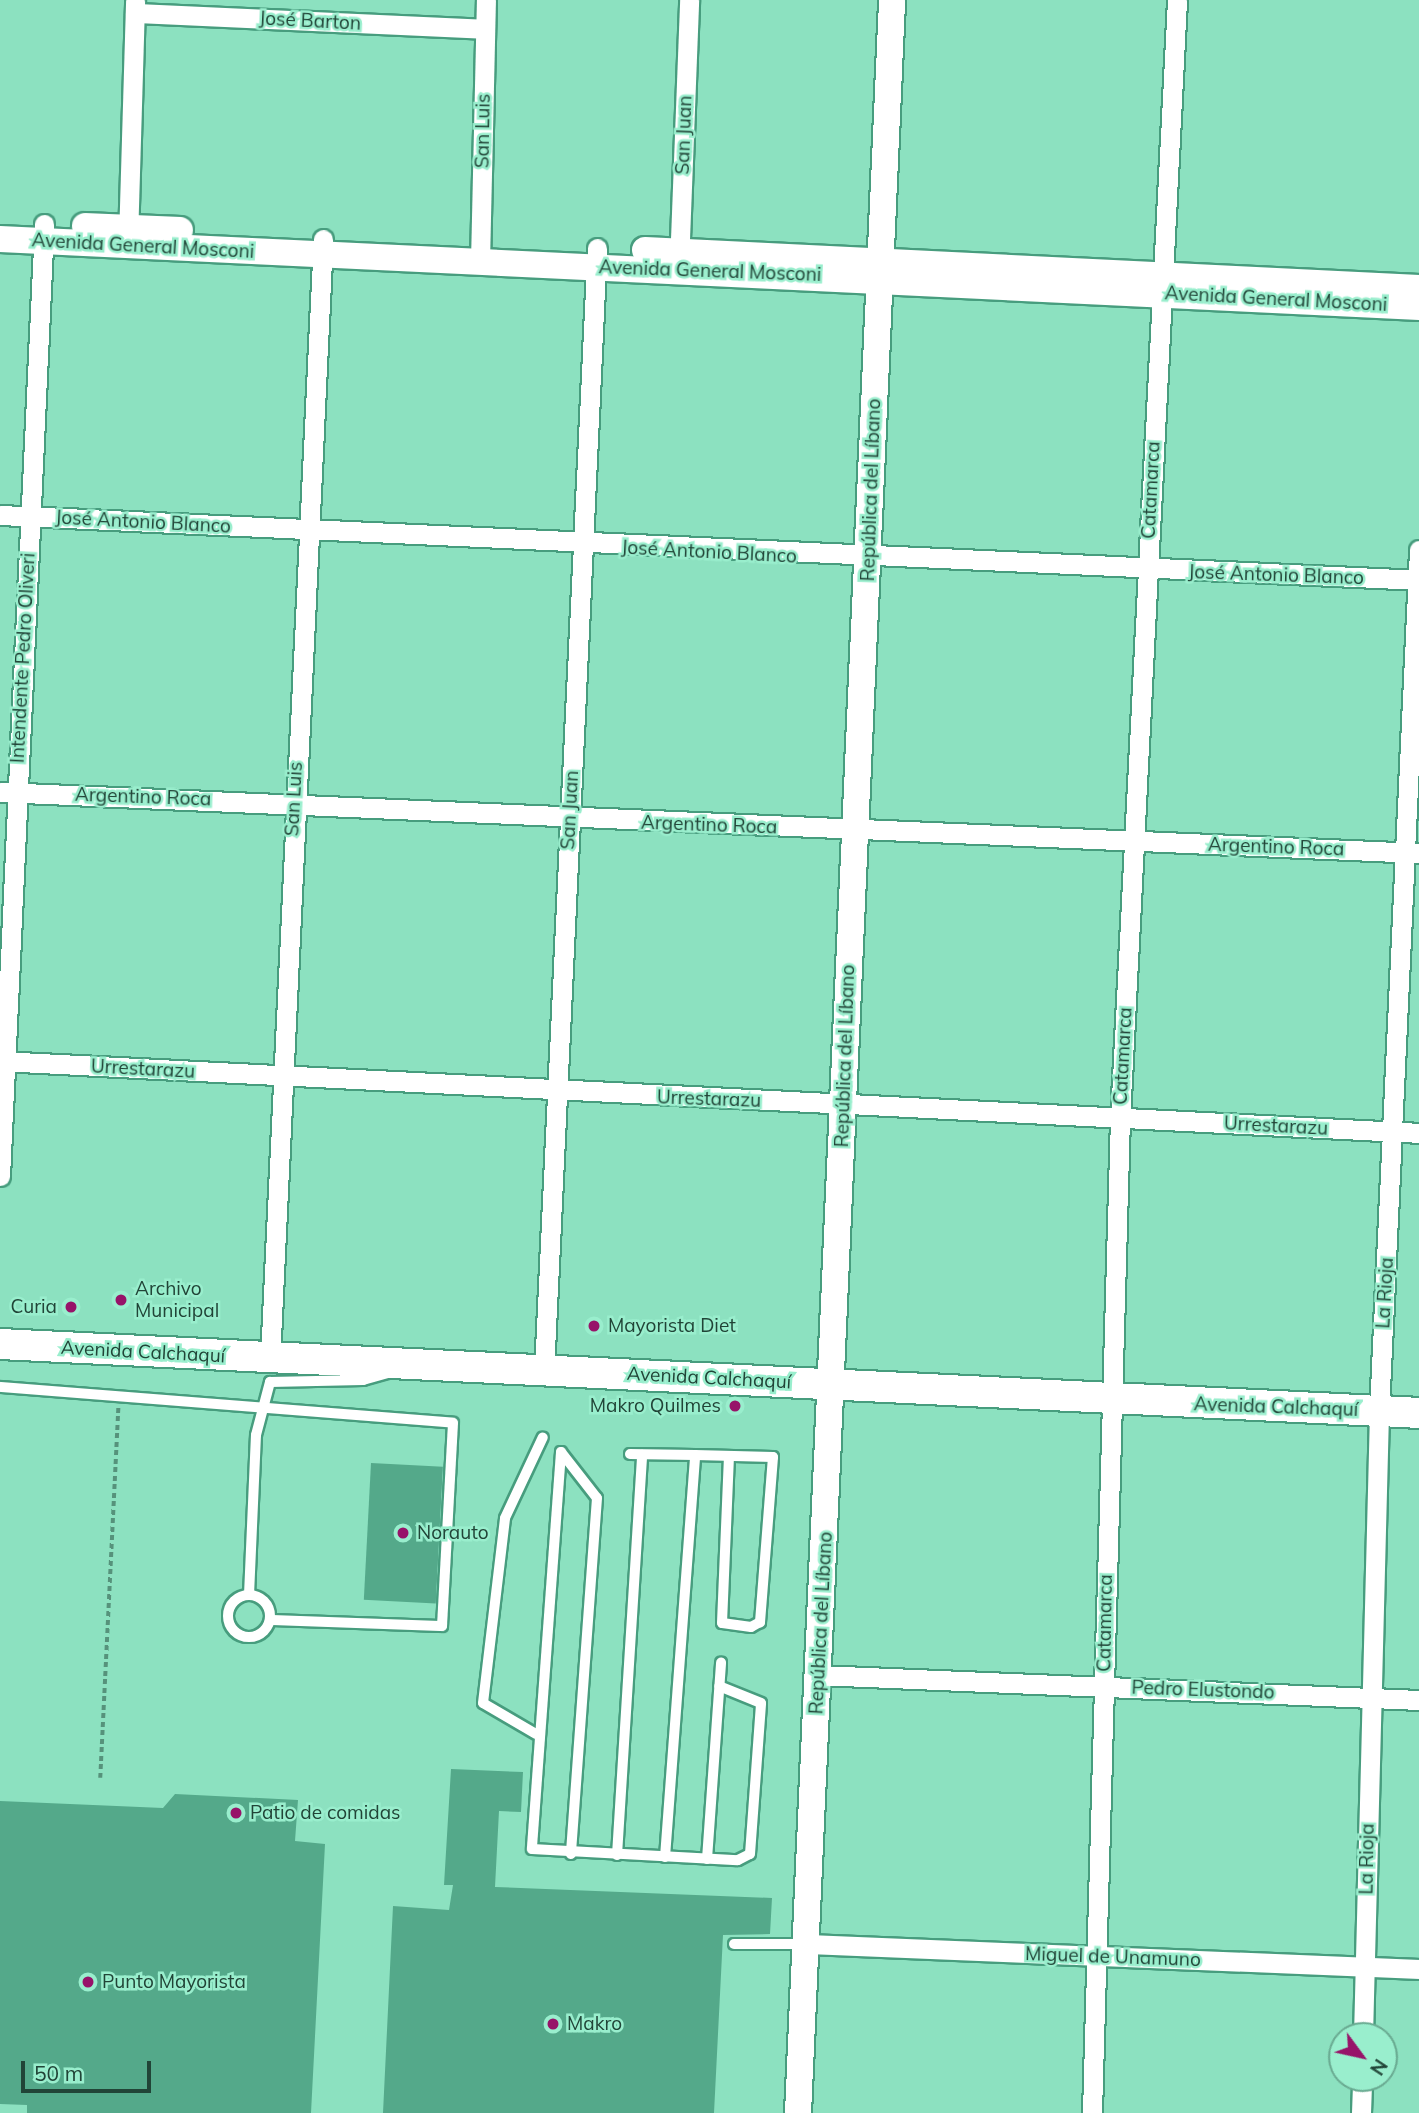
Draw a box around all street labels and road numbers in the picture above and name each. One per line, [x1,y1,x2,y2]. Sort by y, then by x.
street label: José Barton [258,7,362,35]
street label: San Luis [471,94,495,168]
street label: San Juan [671,95,697,175]
street label: Avenida General Mosconi [31,229,255,263]
street label: Avenida General Mosconi [598,256,822,286]
street label: Avenida General Mosconi [1164,282,1388,316]
street label: República del Líbano [856,398,886,582]
street label: Catamarca [1137,441,1165,539]
street label: José Antonio Blanco [55,506,231,538]
street label: José Antonio Blanco [621,536,797,568]
street label: Intendente Pedro Oliveri [6,552,40,764]
street label: José Antonio Blanco [1188,561,1364,589]
street label: San Luis [281,761,307,837]
street label: San Juan [557,770,583,850]
street label: Argentino Roca [74,783,212,811]
street label: Argentino Roca [640,811,778,839]
street label: Argentino Roca [1207,833,1345,861]
street label: República del Líbano [830,964,860,1148]
street label: Catamarca [1109,1007,1137,1105]
street label: Urrestarazu [90,1055,196,1083]
street label: Urrestarazu [656,1086,762,1112]
street label: Urrestarazu [1223,1112,1329,1140]
street label: La Rioja [1372,1257,1398,1329]
street label: Avenida Calchaquí [60,1336,226,1368]
street label: Avenida Calchaquí [626,1362,792,1394]
street label: Avenida Calchaquí [1193,1393,1359,1421]
street label: República del Líbano [805,1531,837,1715]
street label: Catamarca [1093,1574,1117,1672]
street label: Pedro Elustondo [1131,1676,1275,1704]
street label: La Rioja [1355,1823,1379,1895]
street label: Miguel de Unamuno [1025,1943,1201,1971]

